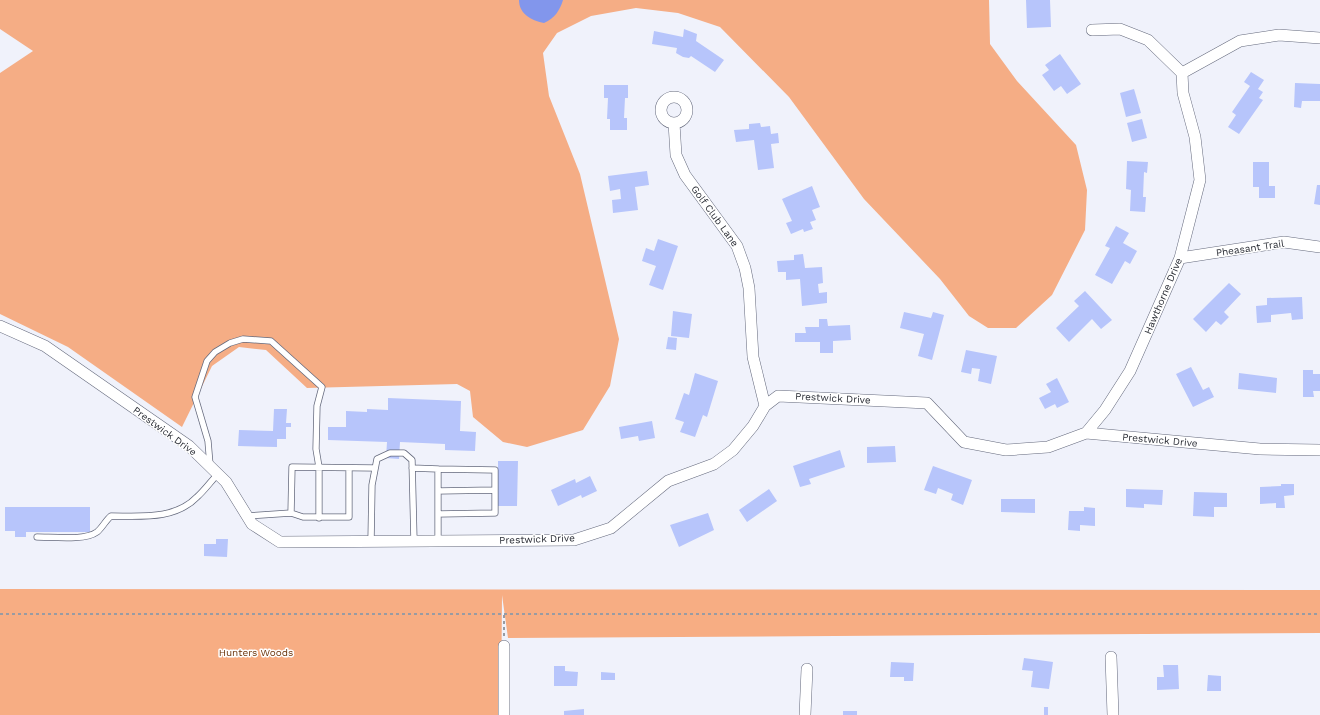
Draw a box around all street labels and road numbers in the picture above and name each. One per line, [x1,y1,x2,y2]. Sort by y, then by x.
street label: Golf Club Lane [689,183,741,249]
street label: Pheasant Trail [1215,238,1285,258]
street label: Hawthorne Drive [1142,256,1184,336]
street label: Prestwick Drive [795,391,871,405]
street label: Prestwick Drive [131,404,199,458]
street label: Prestwick Drive [1122,431,1198,449]
street label: Prestwick Drive [499,532,575,546]

